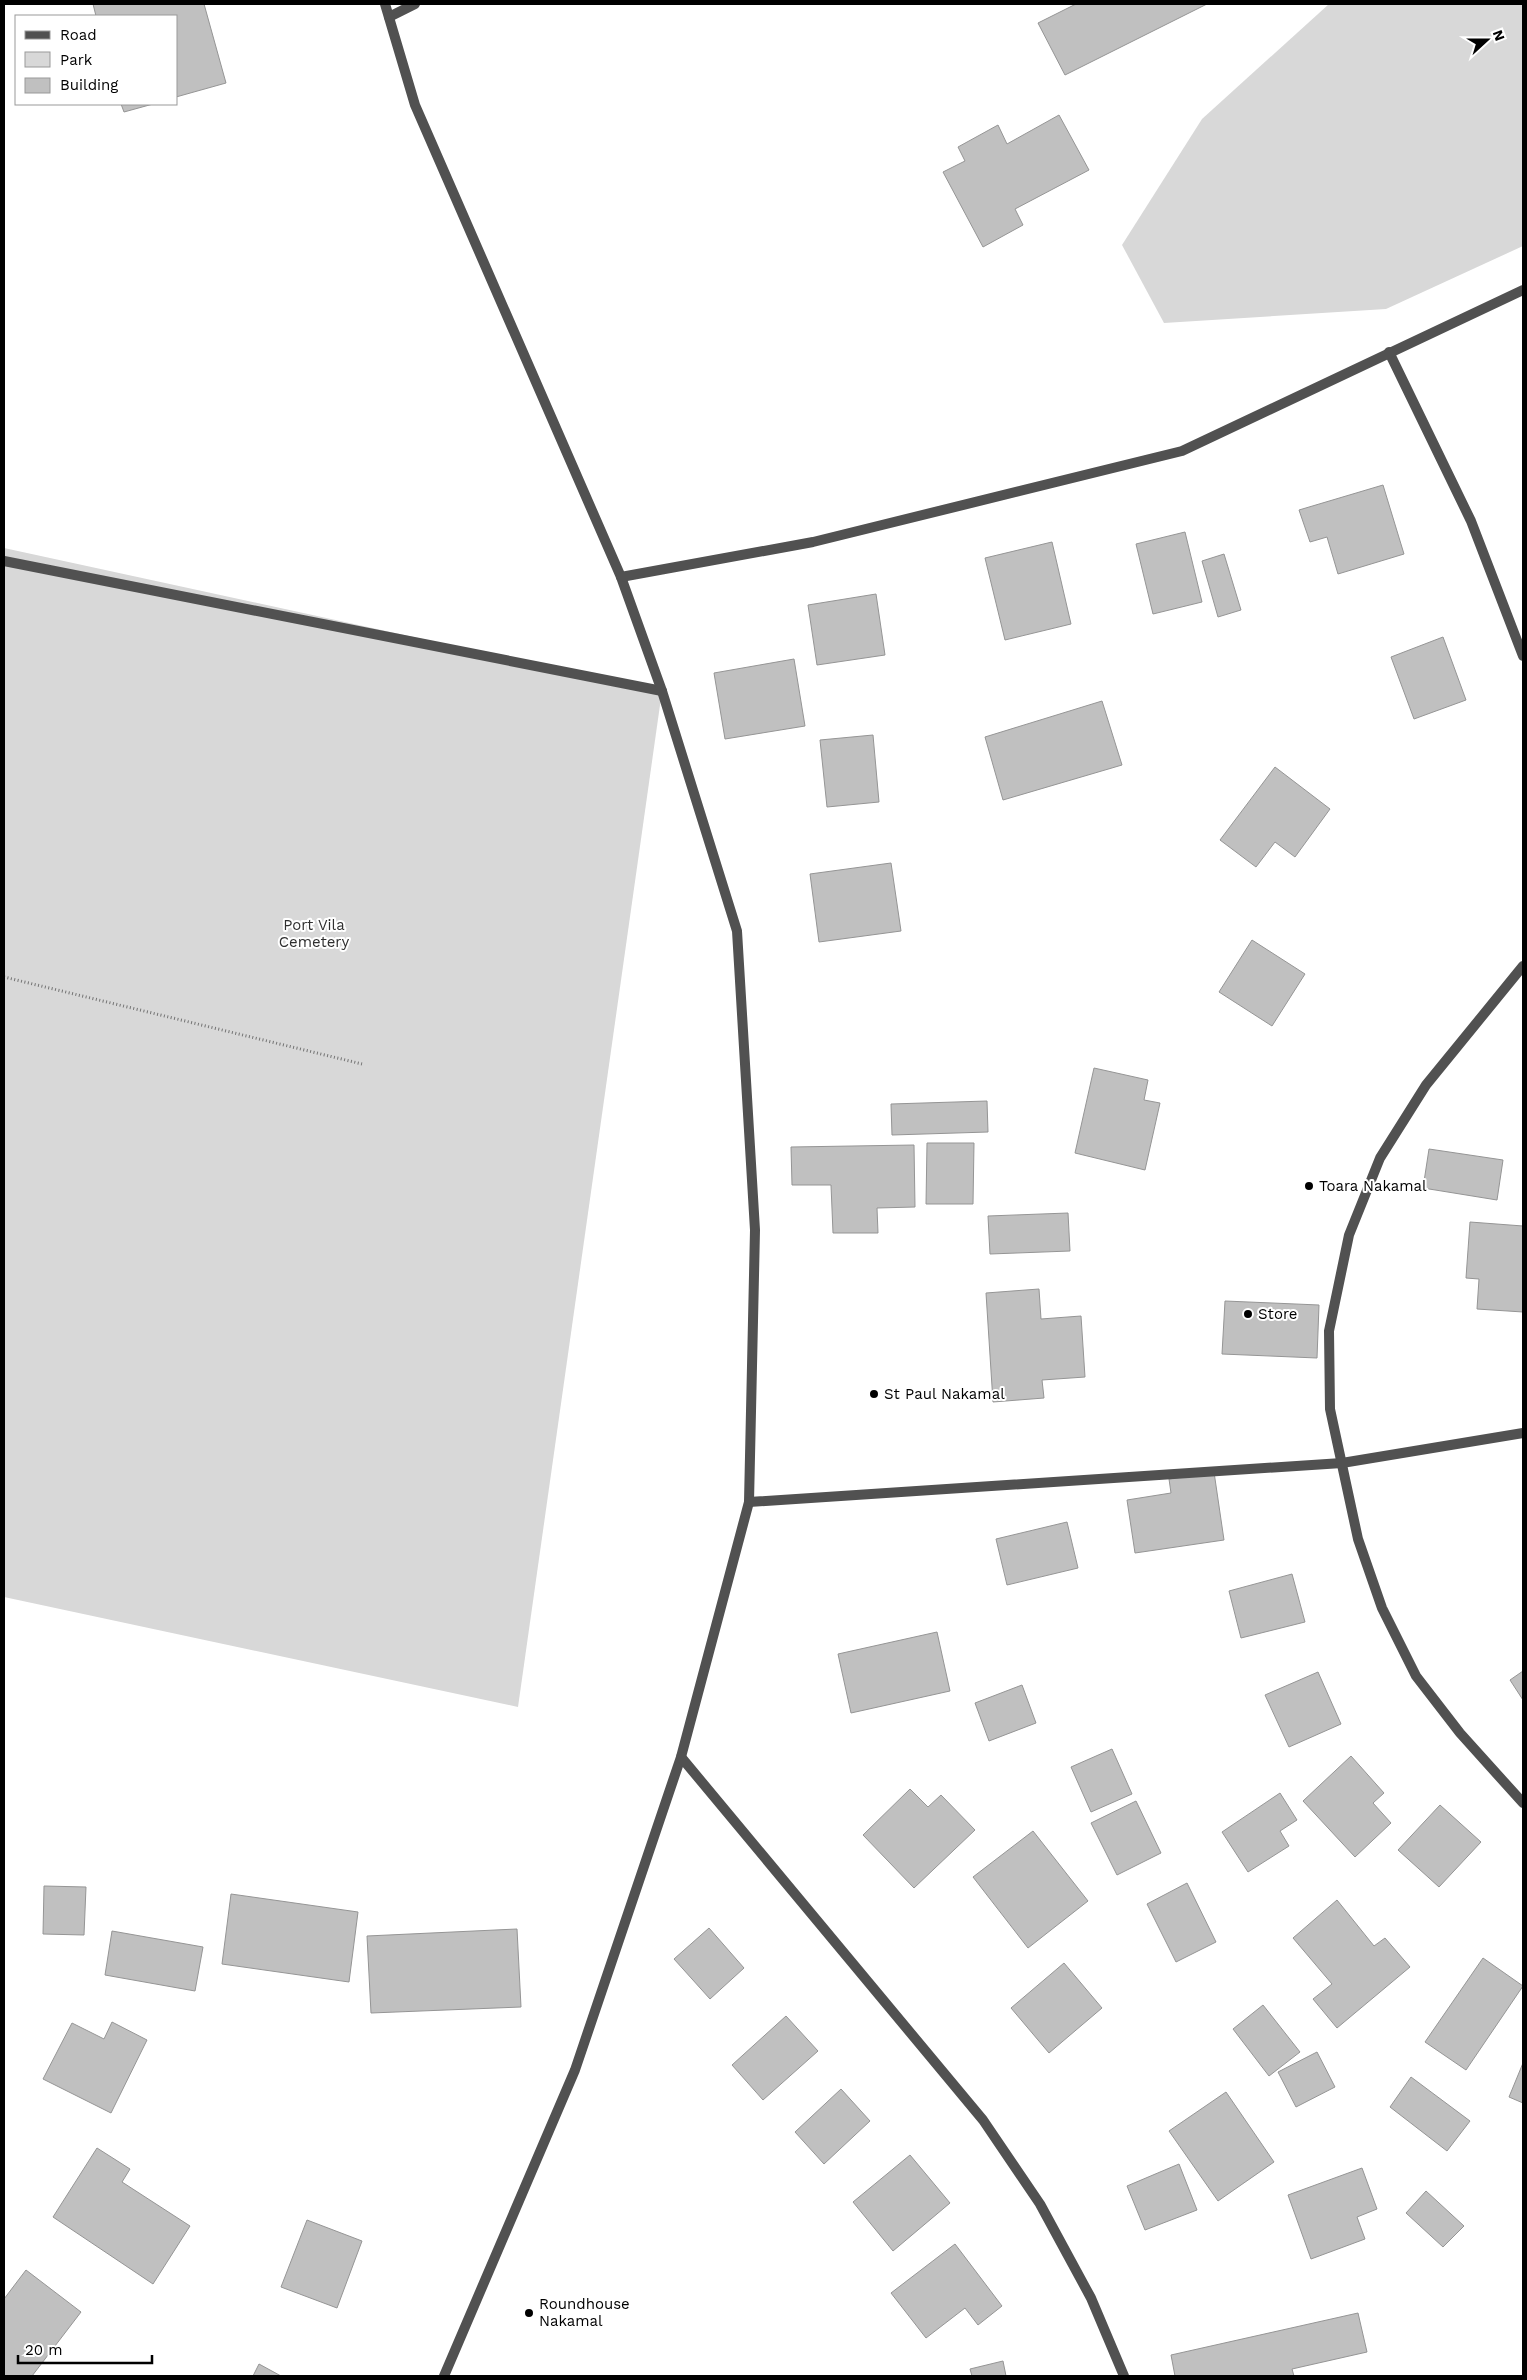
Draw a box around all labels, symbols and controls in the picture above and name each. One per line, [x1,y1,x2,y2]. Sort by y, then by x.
legend [15,15,178,105]
north arrow [1462,15,1512,65]
text: Road [60,26,97,44]
text: N [1490,28,1508,43]
text: Park [60,51,93,69]
text: Building [60,76,118,94]
park label: Port Vila Cemetery [279,916,349,951]
place label: Toara Nakamal [1319,1177,1427,1195]
marker: Toara Nakamal [1303,1180,1315,1192]
place label: Store [1258,1305,1297,1323]
marker: Store [1242,1308,1254,1320]
place label: St Paul Nakamal [884,1385,1005,1403]
marker: St Paul Nakamal [868,1388,880,1400]
place label: Roundhouse Nakamal [539,2295,630,2330]
marker: Roundhouse Nakamal [523,2307,535,2319]
scale bar [18,2332,151,2364]
text: 20 m [25,2341,63,2359]

